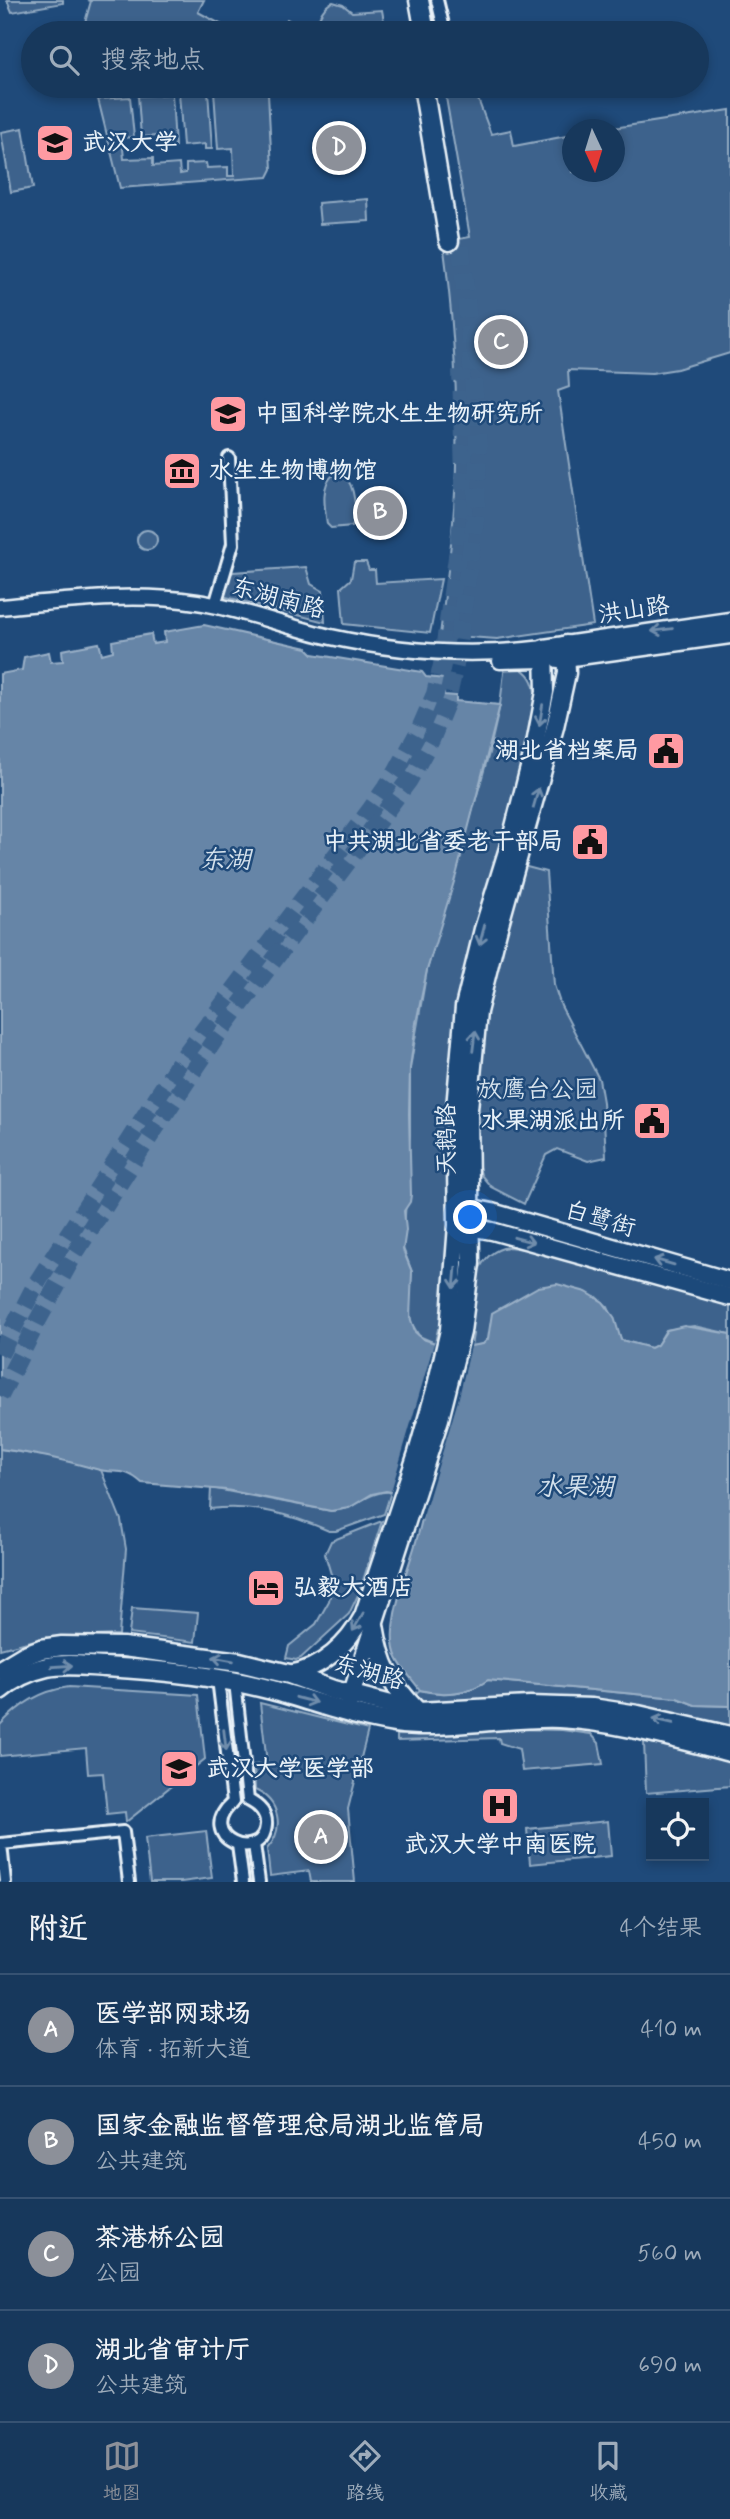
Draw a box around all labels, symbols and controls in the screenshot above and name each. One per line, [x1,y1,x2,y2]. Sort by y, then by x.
search box [21,21,709,98]
icon: search [45,41,83,79]
text: 搜索地点 [101,44,205,78]
north arrow [562,119,625,182]
school or university icon: 武汉大学 [34,122,76,164]
pin: D [316,122,362,174]
place label: 武汉大学 [82,128,178,159]
pin: C [478,316,524,368]
school or university icon: 中国科学院水生生物研究所 [207,393,249,435]
place label: 中国科学院水生生物研究所 [255,399,543,430]
museum icon: 水生生物博物馆 [161,450,203,492]
place label: 水生生物博物馆 [209,456,377,487]
pin: B [357,487,403,539]
street label: 东湖南路 [228,572,328,626]
street label: 洪山路 [596,591,672,631]
one-way arrow [652,624,674,637]
one-way arrow [534,703,547,726]
public building icon: 湖北省档案局 [645,730,687,772]
place label: 湖北省档案局 [495,736,639,767]
one-way arrow [531,787,544,809]
public building icon: 中共湖北省委老干部局 [569,821,611,863]
place label: 中共湖北省委老干部局 [323,827,563,858]
water label: 东湖 [199,844,254,878]
one-way arrow [475,923,488,946]
one-way arrow [468,1031,481,1053]
park label: 放鹰台公园 [478,1075,598,1106]
public building icon: 水果湖派出所 [631,1100,673,1142]
street label: 天鹅路 [432,1103,463,1175]
place label: 水果湖派出所 [481,1106,625,1137]
street label: 白鹭街 [561,1195,639,1245]
your location [453,1200,487,1234]
one-way arrow [513,1234,535,1247]
one-way arrow [654,1255,676,1268]
one-way arrow [448,1266,461,1289]
water label: 水果湖 [536,1471,617,1505]
hotel icon: 弘毅大酒店 [245,1567,287,1609]
place label: 弘毅大酒店 [293,1573,413,1604]
one-way arrow [351,1611,364,1632]
street label: 东湖路 [330,1648,408,1698]
one-way arrow [212,1652,234,1665]
one-way arrow [50,1659,73,1672]
one-way arrow [295,1694,317,1707]
one-way arrow [653,1714,675,1727]
one-way arrow [219,1729,232,1751]
school or university icon: 武汉大学医学部 [158,1748,200,1790]
place label: 武汉大学医学部 [206,1754,374,1785]
hospital icon: 武汉大学中南医院 [479,1785,521,1827]
map controls [646,1798,709,1861]
button: locate [646,1798,709,1861]
pin: A [298,1811,344,1863]
place label: 武汉大学中南医院 [404,1830,596,1861]
text: 附近 [28,1910,88,1949]
text: 4个结果 [620,1914,702,1944]
text: 医学部网球场 [95,1998,251,2032]
text: A [43,2015,59,2045]
text: 410 m [640,2015,702,2045]
text: 体育 · 拓新大道 [95,2035,251,2065]
text: 国家金融监督管理总局湖北监管局 [95,2110,485,2144]
text: B [44,2127,58,2157]
text: 450 m [638,2127,702,2157]
text: 公共建筑 [95,2147,187,2177]
text: 茶港桥公园 [95,2222,225,2256]
text: C [43,2239,59,2269]
text: 560 m [637,2239,702,2269]
text: 公园 [95,2259,141,2289]
text: 湖北省审计厅 [95,2334,251,2368]
text: D [43,2351,59,2381]
text: 690 m [638,2351,702,2381]
text: 公共建筑 [95,2371,187,2401]
tab: 地图 [103,2437,141,2506]
tab: 路线 [346,2437,384,2506]
tab: 收藏 [589,2437,627,2506]

